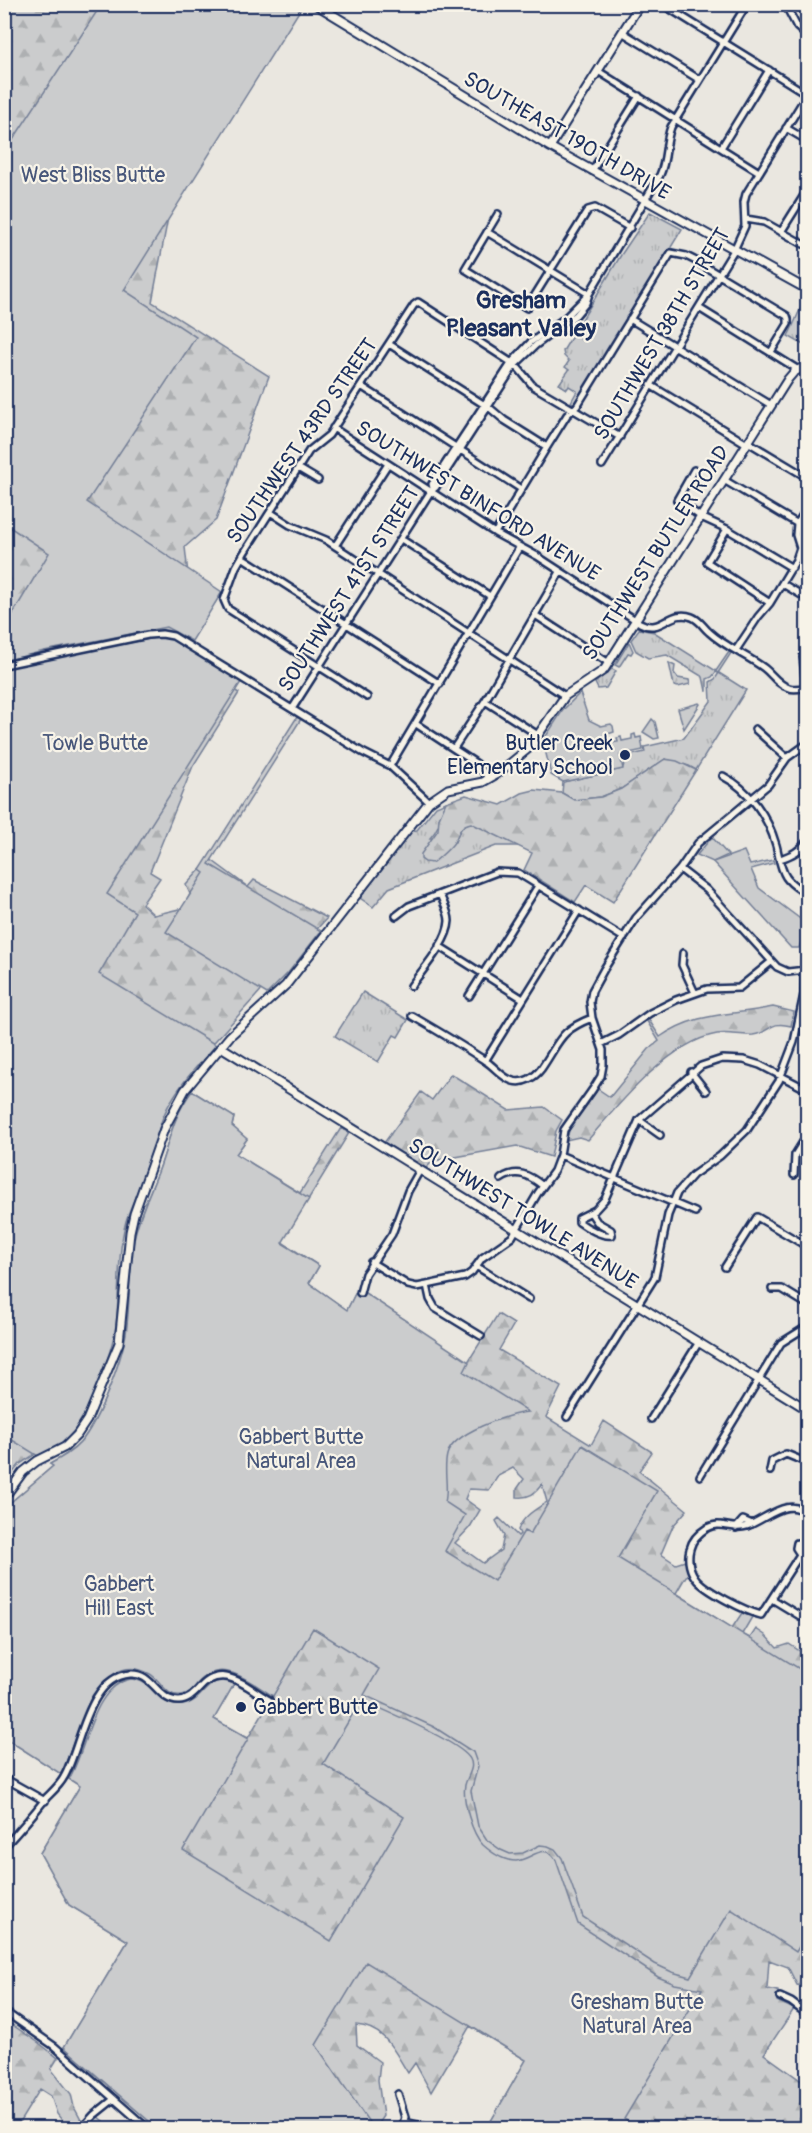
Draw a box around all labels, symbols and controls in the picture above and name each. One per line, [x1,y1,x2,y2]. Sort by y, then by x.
street label: SOUTHEAST 190TH DRIVE [458,66,676,206]
park label: West Bliss Butte [21,162,166,189]
street label: SOUTHWEST 38TH STREET [588,223,736,445]
district label: Gresham Pleasant Valley [446,286,597,343]
street label: SOUTHWEST 43RD STREET [221,333,384,549]
street label: SOUTHWEST BINFORD AVENUE [351,414,605,588]
street label: SOUTHWEST BUTLER ROAD [576,440,736,666]
street label: SOUTHWEST 41ST STREET [272,481,426,697]
park label: Towle Butte [42,730,148,757]
place label: Butler Creek Elementary School [447,730,613,781]
marker: Butler Creek Elementary School [618,748,632,762]
street label: SOUTHWEST TOWLE AVENUE [403,1132,643,1296]
park label: Gabbert Butte Natural Area [239,1424,364,1475]
park label: Gabbert Hill East [84,1571,155,1622]
place label: Gabbert Butte [253,1694,379,1721]
marker: Gabbert Butte [234,1700,248,1714]
park label: Gresham Butte Natural Area [570,1989,704,2040]

